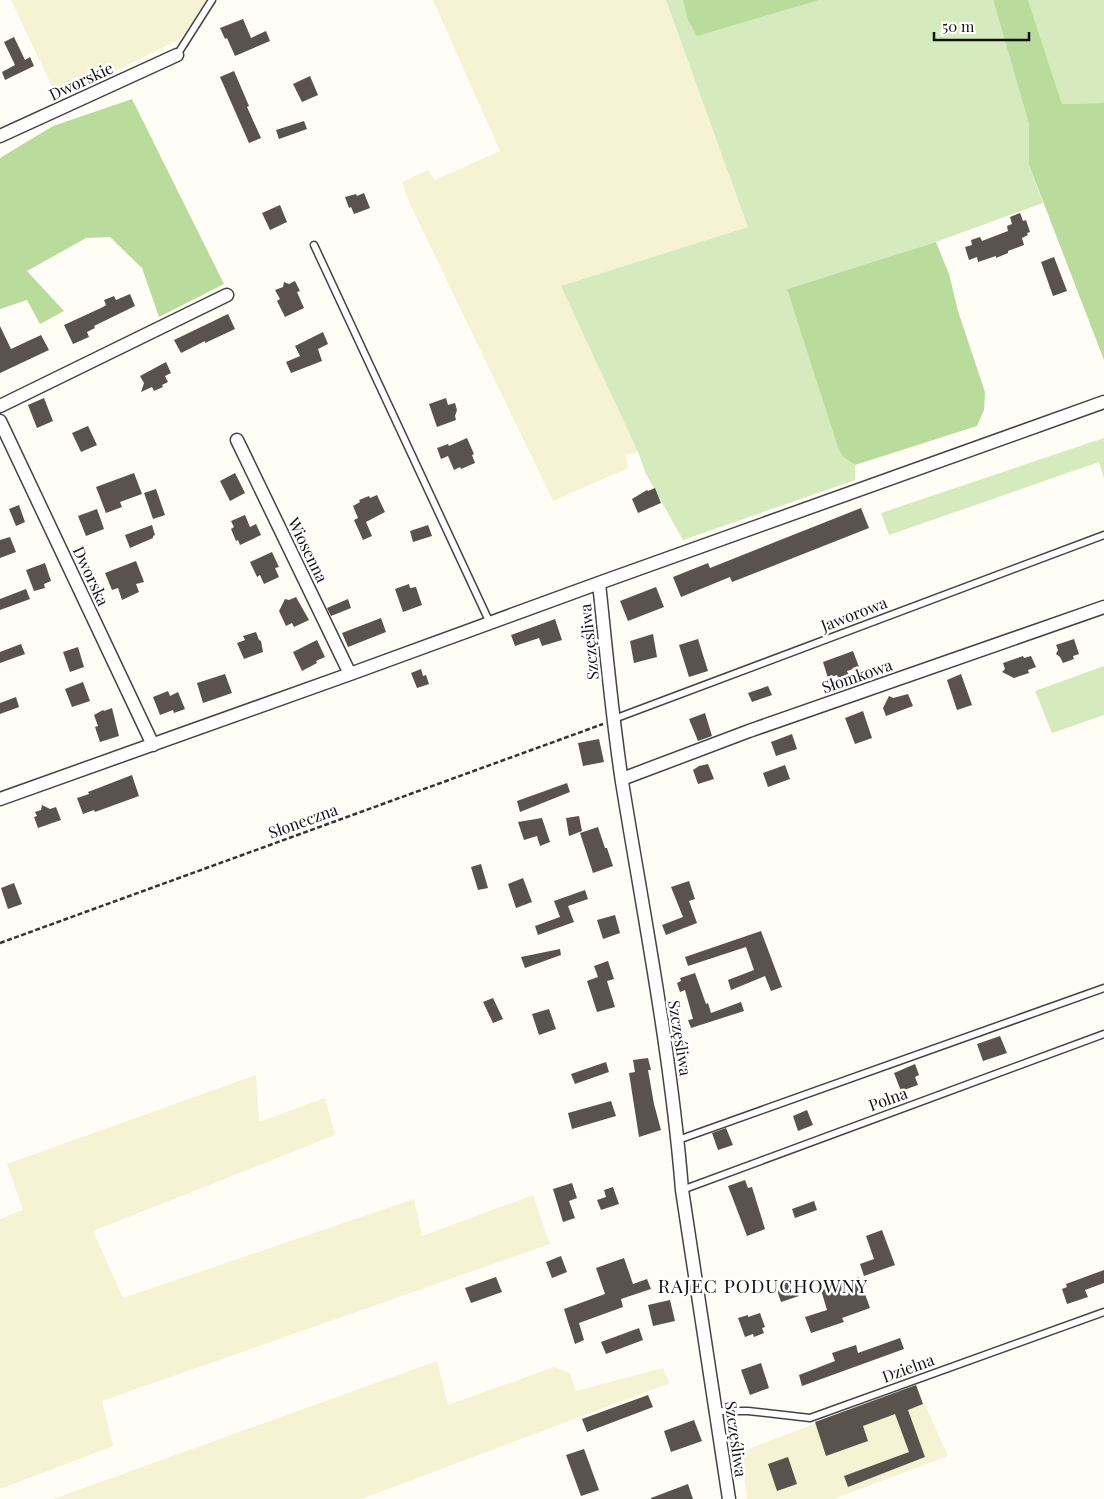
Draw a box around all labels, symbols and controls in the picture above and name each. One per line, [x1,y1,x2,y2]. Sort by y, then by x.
scale bar [934,10,1029,42]
text: 50 m [942,16,975,36]
street label: Dworskie [45,57,116,105]
street label: Wiosenna [283,513,333,586]
street label: Dworska [69,543,114,609]
street label: Jaworowa [817,591,890,636]
street label: Szczęśliwa [574,603,603,681]
street label: Słomkowa [819,654,895,697]
street label: Słoneczna [265,798,340,843]
street label: Szczęśliwa [664,999,697,1077]
street label: Polna [865,1082,910,1115]
district label: RAJEC PODUCHOWNY [658,1272,868,1298]
street label: Dzielna [879,1348,937,1387]
street label: Szczęśliwa [721,1400,752,1478]

